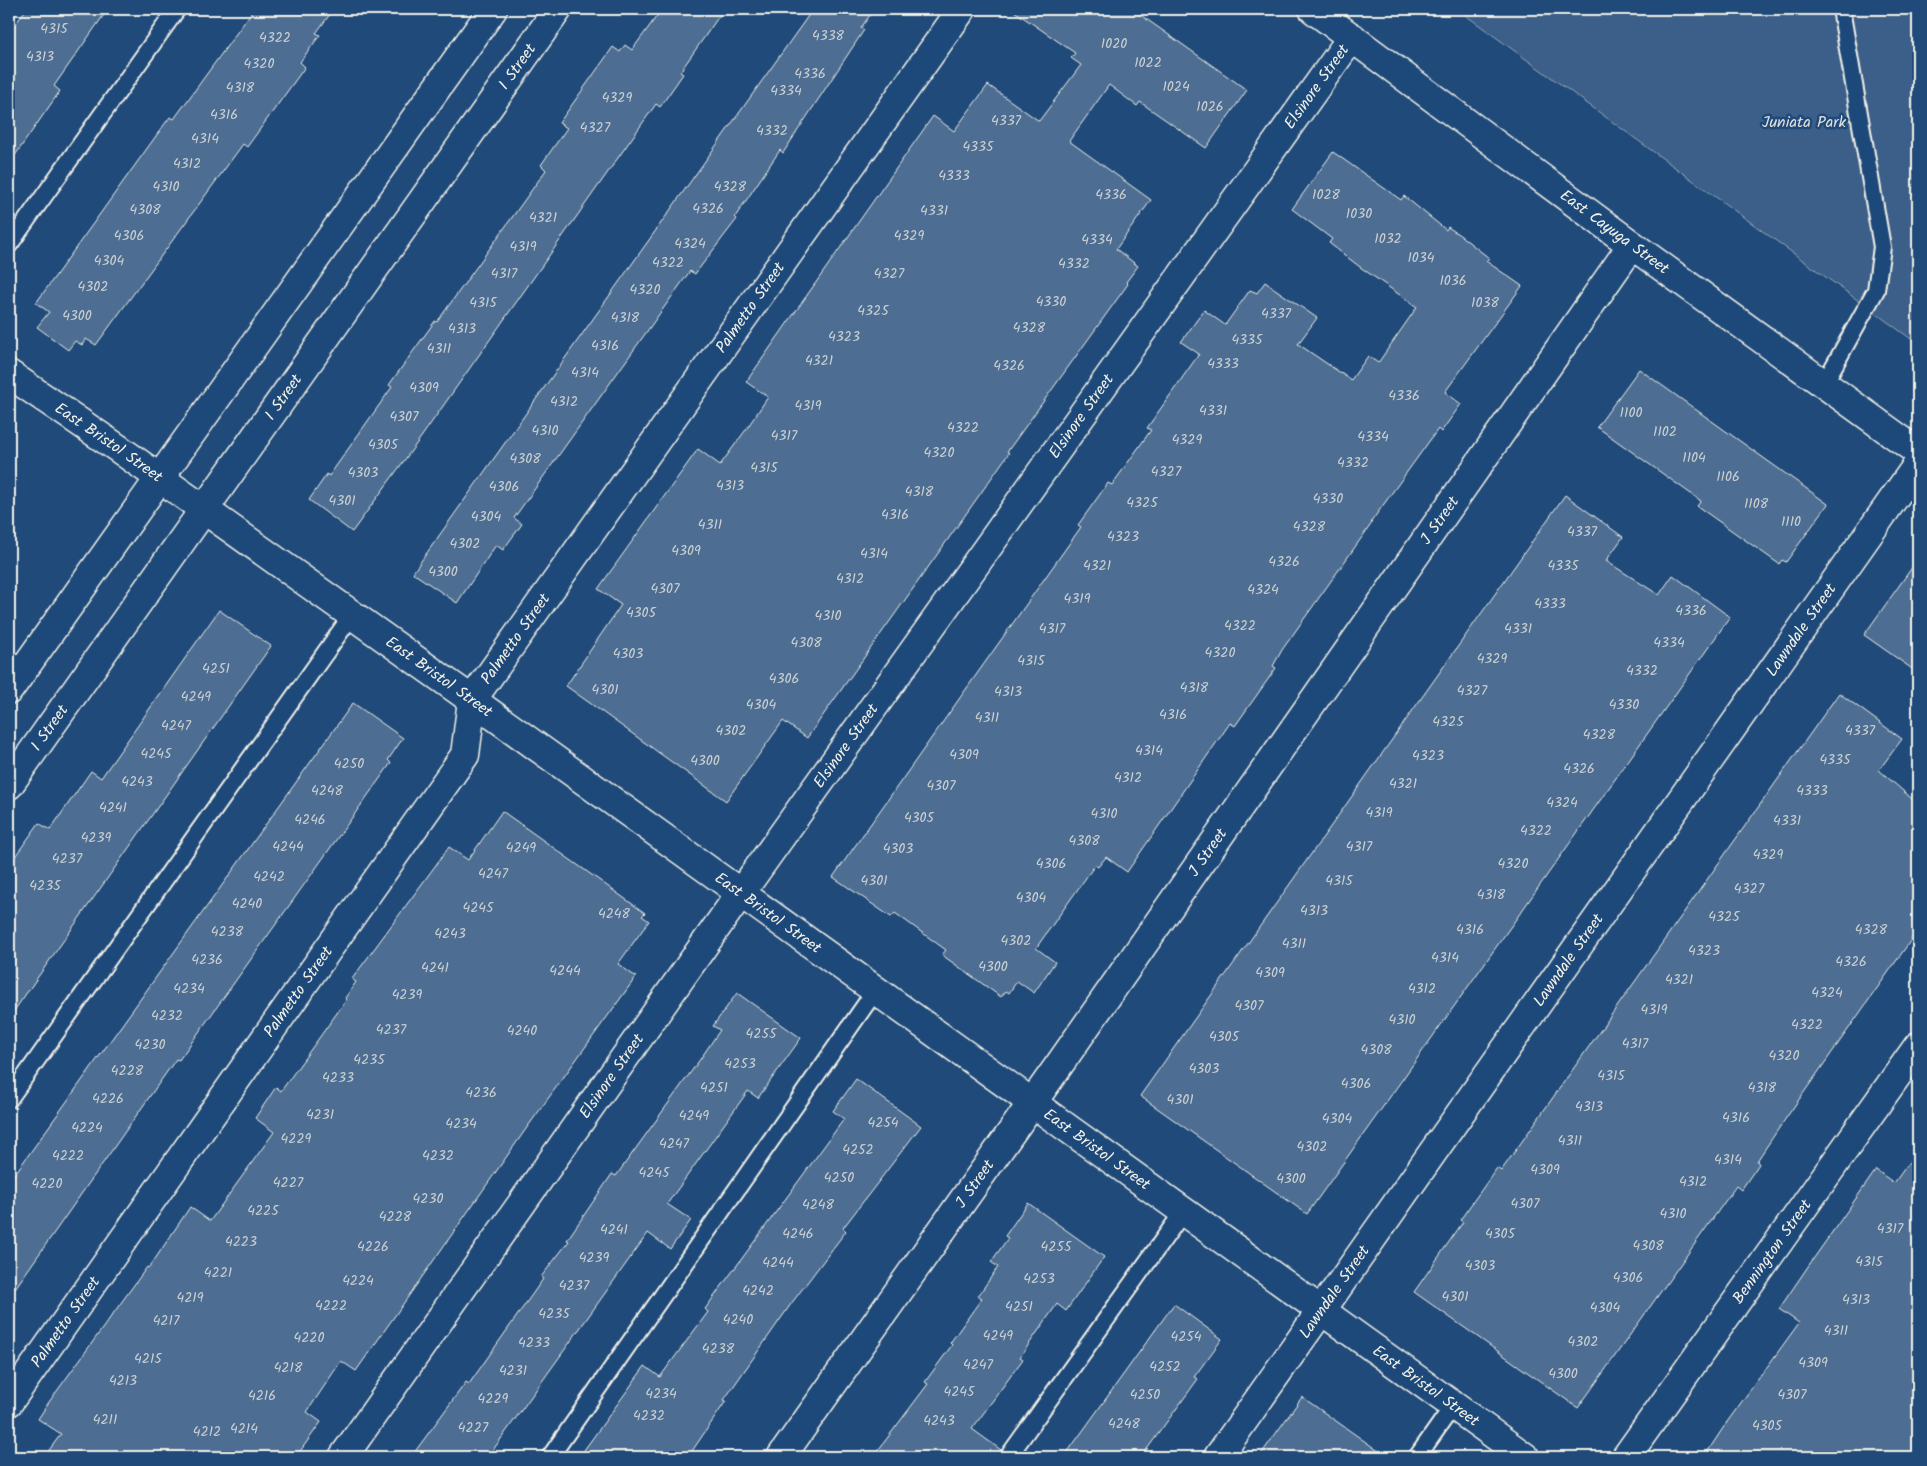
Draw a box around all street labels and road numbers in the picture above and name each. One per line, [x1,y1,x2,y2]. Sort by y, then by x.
street label: I Street [492,38,543,95]
street label: Elsinore Street [1278,38,1356,134]
street label: East Cayuga Street [1554,183,1675,281]
street label: Palmetto Street [709,256,792,358]
street label: I Street [258,368,309,426]
street label: Elsinore Street [1042,368,1121,464]
street label: East Bristol Street [50,396,169,489]
street label: J Street [1414,490,1466,550]
street label: Lawndale Street [1759,577,1843,682]
street label: Palmetto Street [474,587,557,690]
street label: East Bristol Street [380,630,499,724]
street label: Elsinore Street [807,698,885,793]
street label: I Street [24,699,75,756]
street label: J Street [1182,822,1234,882]
street label: East Bristol Street [709,866,828,961]
street label: Lawndale Street [1527,908,1610,1012]
street label: Palmetto Street [257,940,340,1043]
street label: Elsinore Street [573,1028,651,1124]
street label: East Bristol Street [1038,1102,1156,1197]
street label: J Street [949,1154,1001,1213]
street label: Bennington Street [1726,1193,1818,1309]
street label: Lawndale Street [1293,1239,1377,1344]
street label: Palmetto Street [24,1270,107,1373]
street label: East Bristol Street [1367,1339,1485,1433]

